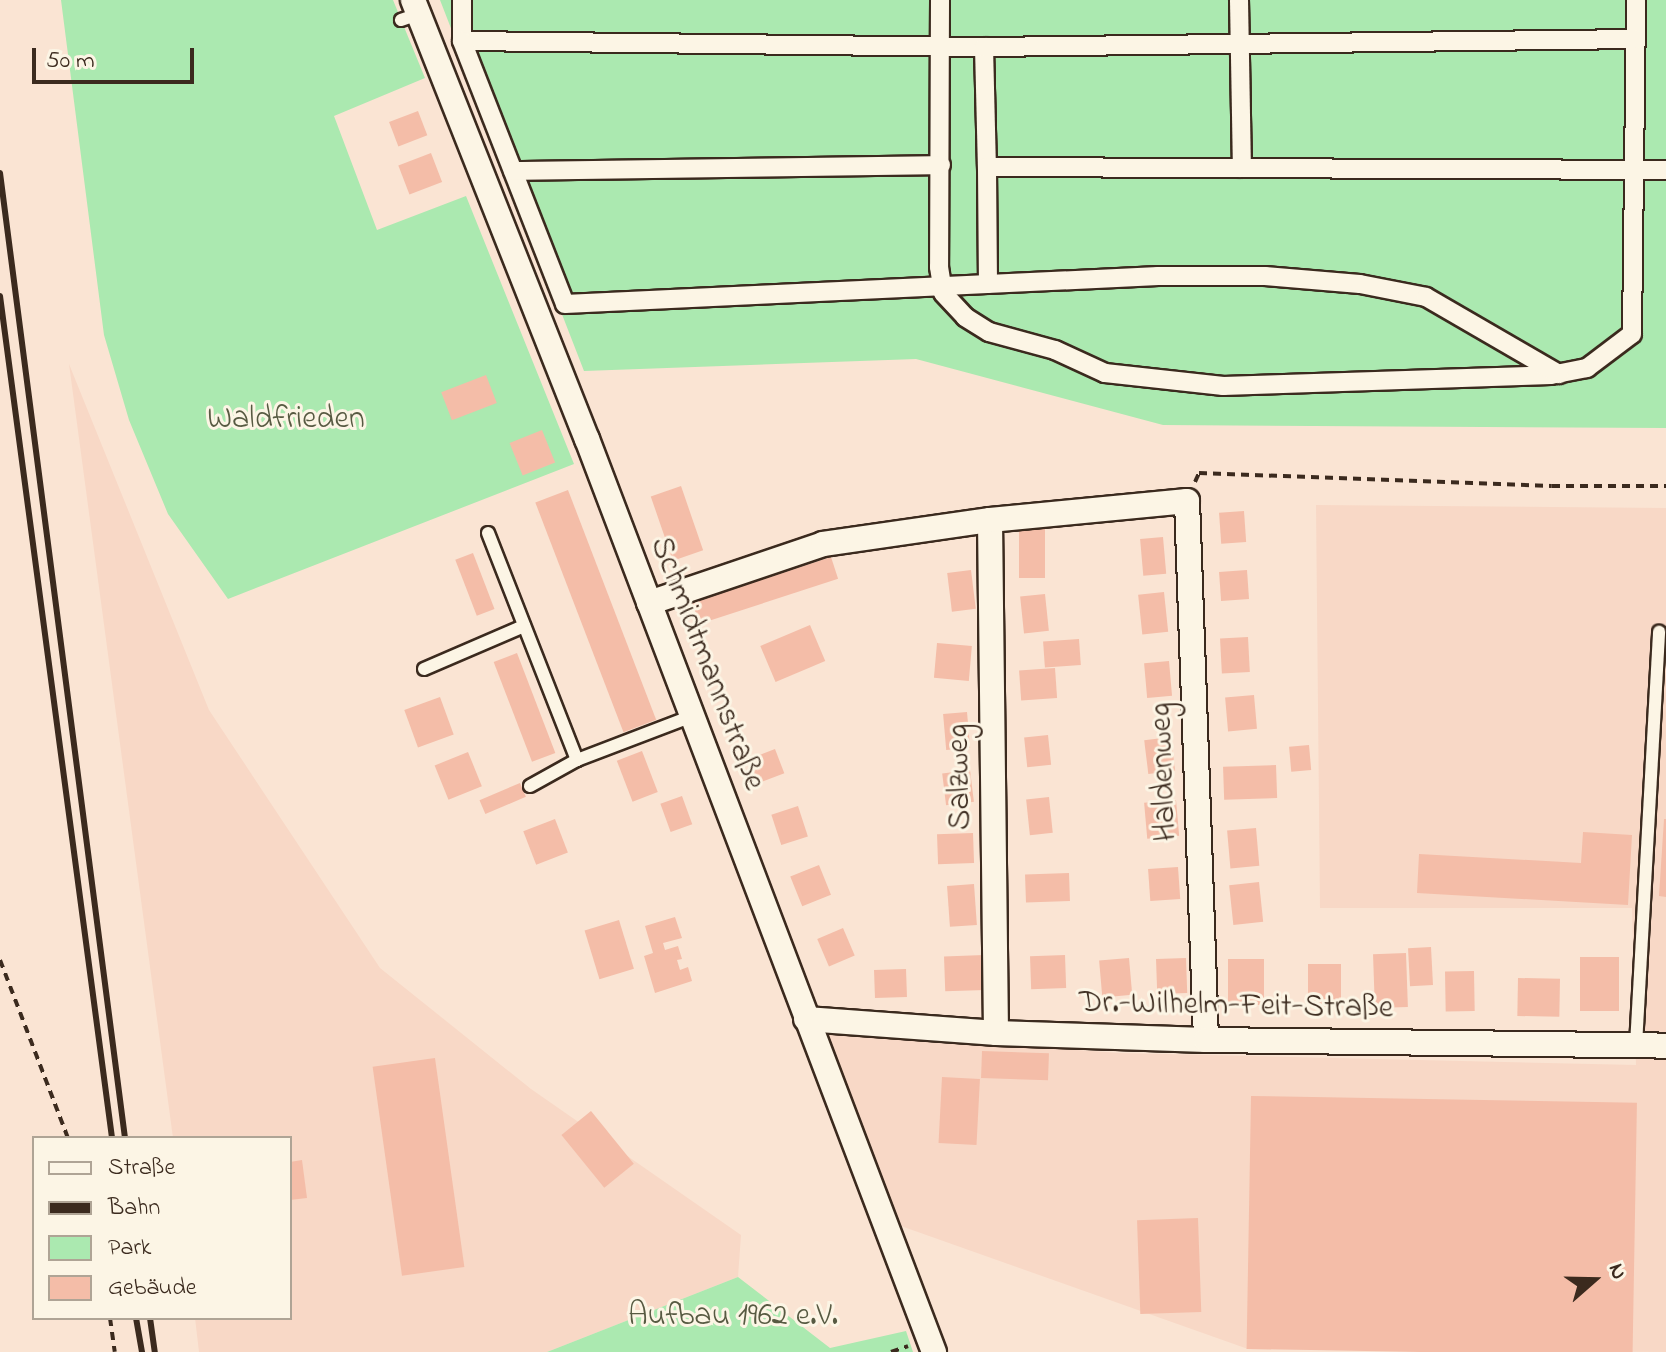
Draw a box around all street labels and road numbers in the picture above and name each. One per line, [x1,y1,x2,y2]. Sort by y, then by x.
street label: Schmidtmannstraße [640,532,772,796]
street label: Haldenweg [1143,702,1187,842]
street label: Salzweg [941,724,981,830]
street label: Dr.-Wilhelm-Feit-Straße [1079,985,1393,1029]

